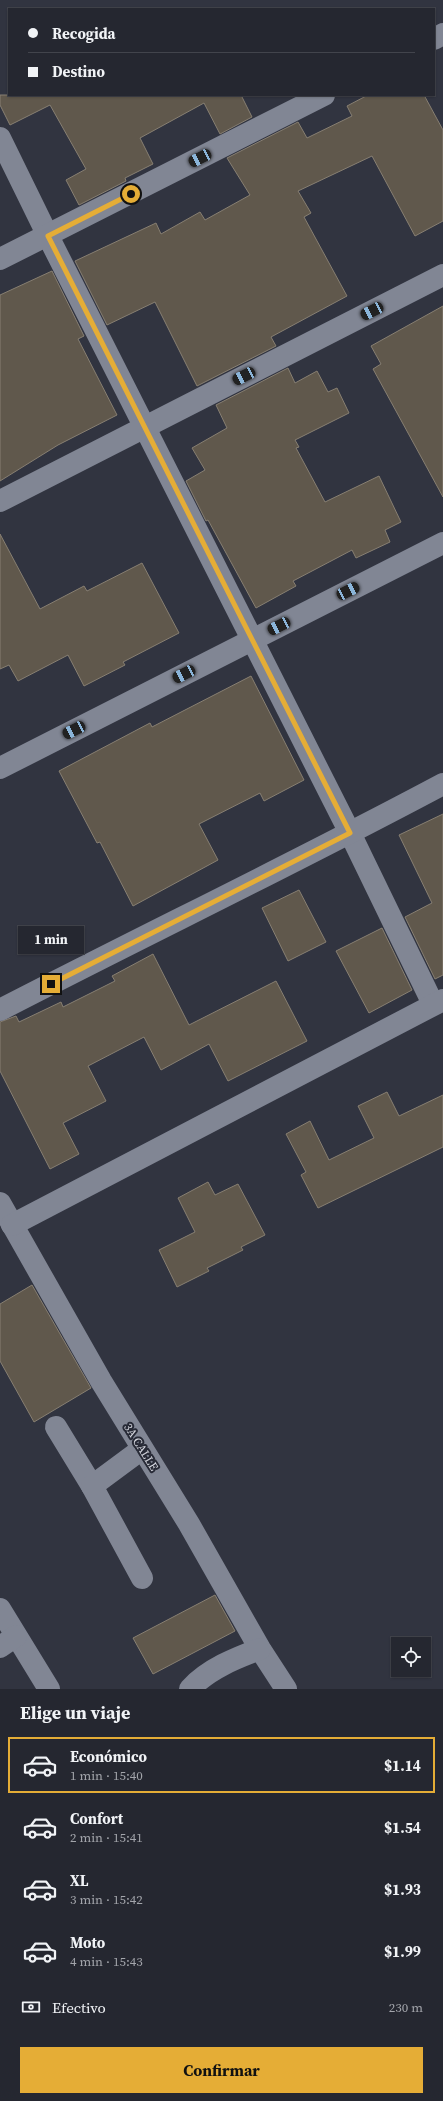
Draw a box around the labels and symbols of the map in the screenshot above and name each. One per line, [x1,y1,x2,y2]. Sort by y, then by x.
car [187,147,213,169]
route start [122,185,140,203]
car [359,300,385,322]
car [231,365,257,387]
car [335,580,361,602]
car [266,615,292,637]
car [171,663,197,685]
car [61,719,87,741]
callout: 1 min [18,926,84,954]
route end [42,975,60,993]
street label: 3A CALLE [120,1420,162,1474]

